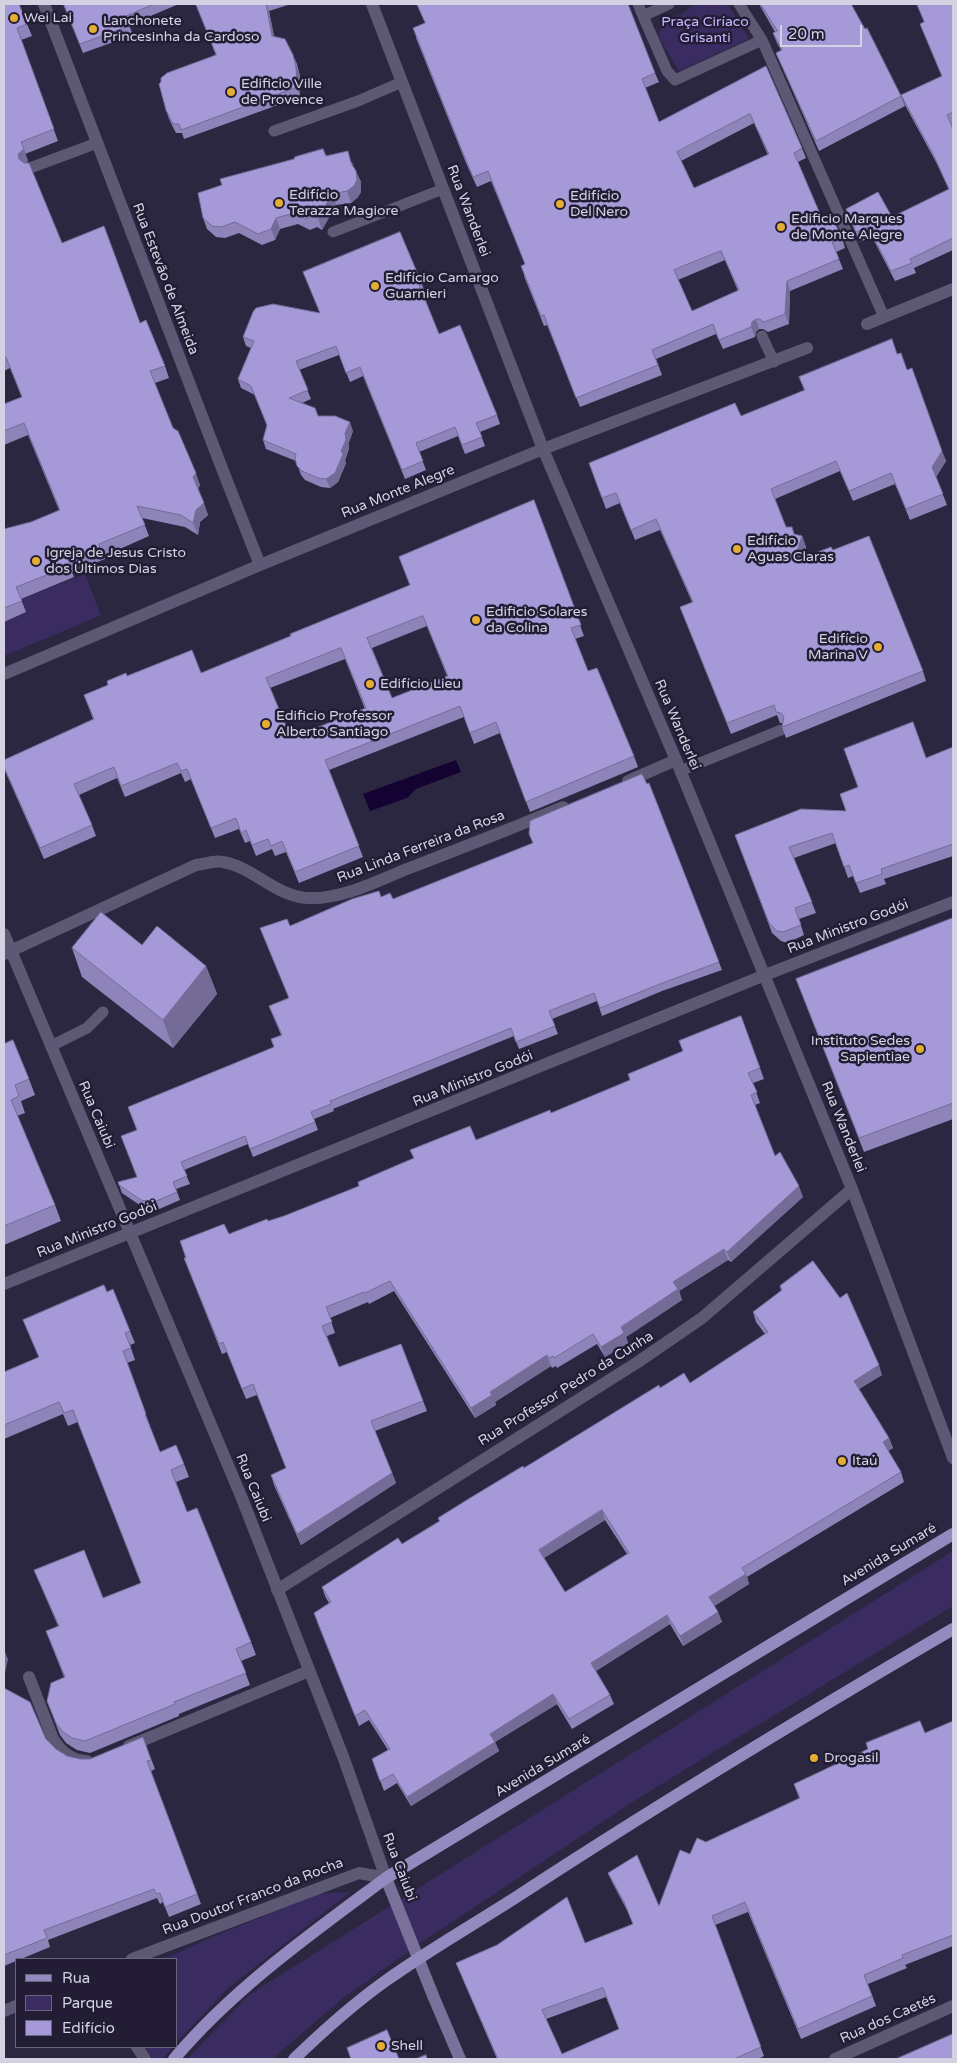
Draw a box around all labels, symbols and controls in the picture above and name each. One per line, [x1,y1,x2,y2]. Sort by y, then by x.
place label: Wei Lai [24,10,72,26]
marker: Wei Lai [8,12,20,24]
place label: Lanchonete Princesinha da Cardoso [103,13,259,46]
park label: Praça Ciríaco Grisanti [661,14,749,46]
scale bar [782,15,864,47]
marker: Lanchonete Princesinha da Cardoso [87,23,99,35]
text: 20 m [788,25,825,43]
place label: Edificio Ville de Provence [241,76,323,108]
marker: Edificio Ville de Provence [225,86,237,98]
street label: Rua Wanderlei [443,163,493,259]
place label: Edifício Terazza Magiore [289,187,399,220]
place label: Edifício Del Nero [570,188,628,220]
marker: Edifício Terazza Magiore [273,197,285,209]
marker: Edifício Del Nero [554,198,566,210]
street label: Rua Estevão de Almeida [128,201,202,357]
place label: Edificio Marques de Monte Alegre [791,211,903,243]
marker: Edificio Marques de Monte Alegre [775,221,787,233]
place label: Edifício Camargo Guarnieri [385,270,499,302]
marker: Edifício Camargo Guarnieri [369,280,381,292]
street label: Rua Monte Alegre [339,462,457,522]
place label: Edifício Aguas Claras [747,533,834,566]
marker: Edifício Aguas Claras [731,543,743,555]
place label: Igreja de Jesus Cristo dos Últimos Dias [46,545,186,578]
marker: Igreja de Jesus Cristo dos Últimos Dias [30,555,42,567]
place label: Edificio Solares da Colina [486,604,587,636]
marker: Edificio Solares da Colina [470,614,482,626]
place label: Edifício Marina V [808,631,868,664]
marker: Edifício Marina V [872,641,884,653]
place label: Edifício Lieu [380,676,461,692]
street label: Rua Wanderlei [650,677,704,773]
marker: Edifício Lieu [364,678,376,690]
place label: Edificio Professor Alberto Santiago [276,708,392,740]
marker: Edificio Professor Alberto Santiago [260,718,272,730]
street label: Rua Linda Ferreira da Rosa [335,807,507,887]
street label: Rua Ministro Godói [785,896,911,958]
place label: Instituto Sedes Sapientiae [811,1033,910,1066]
marker: Instituto Sedes Sapientiae [914,1043,926,1055]
street label: Rua Ministro Godói [410,1047,536,1111]
street label: Rua Caiubi [74,1079,118,1151]
street label: Rua Wanderlei [817,1079,869,1175]
street label: Rua Ministro Godói [34,1198,160,1262]
street label: Rua Professor Pedro da Cunha [475,1328,657,1450]
street label: Rua Caiubi [232,1452,274,1524]
place label: Itaú [852,1453,878,1469]
marker: Itaú [836,1455,848,1467]
street label: Avenida Sumaré [838,1520,940,1590]
street label: Avenida Sumaré [492,1731,594,1801]
place label: Drogasil [824,1750,878,1766]
marker: Drogasil [808,1752,820,1764]
street label: Rua Caiubi [378,1830,420,1904]
street label: Rua Doutor Franco da Rocha [160,1855,346,1939]
legend [15,1958,178,2048]
text: Rua [62,1969,90,1987]
street label: Rua dos Caetés [837,1990,939,2048]
text: Parque [62,1994,113,2012]
text: Edifício [62,2019,115,2037]
place label: Shell [391,2038,423,2054]
marker: Shell [375,2040,387,2052]

